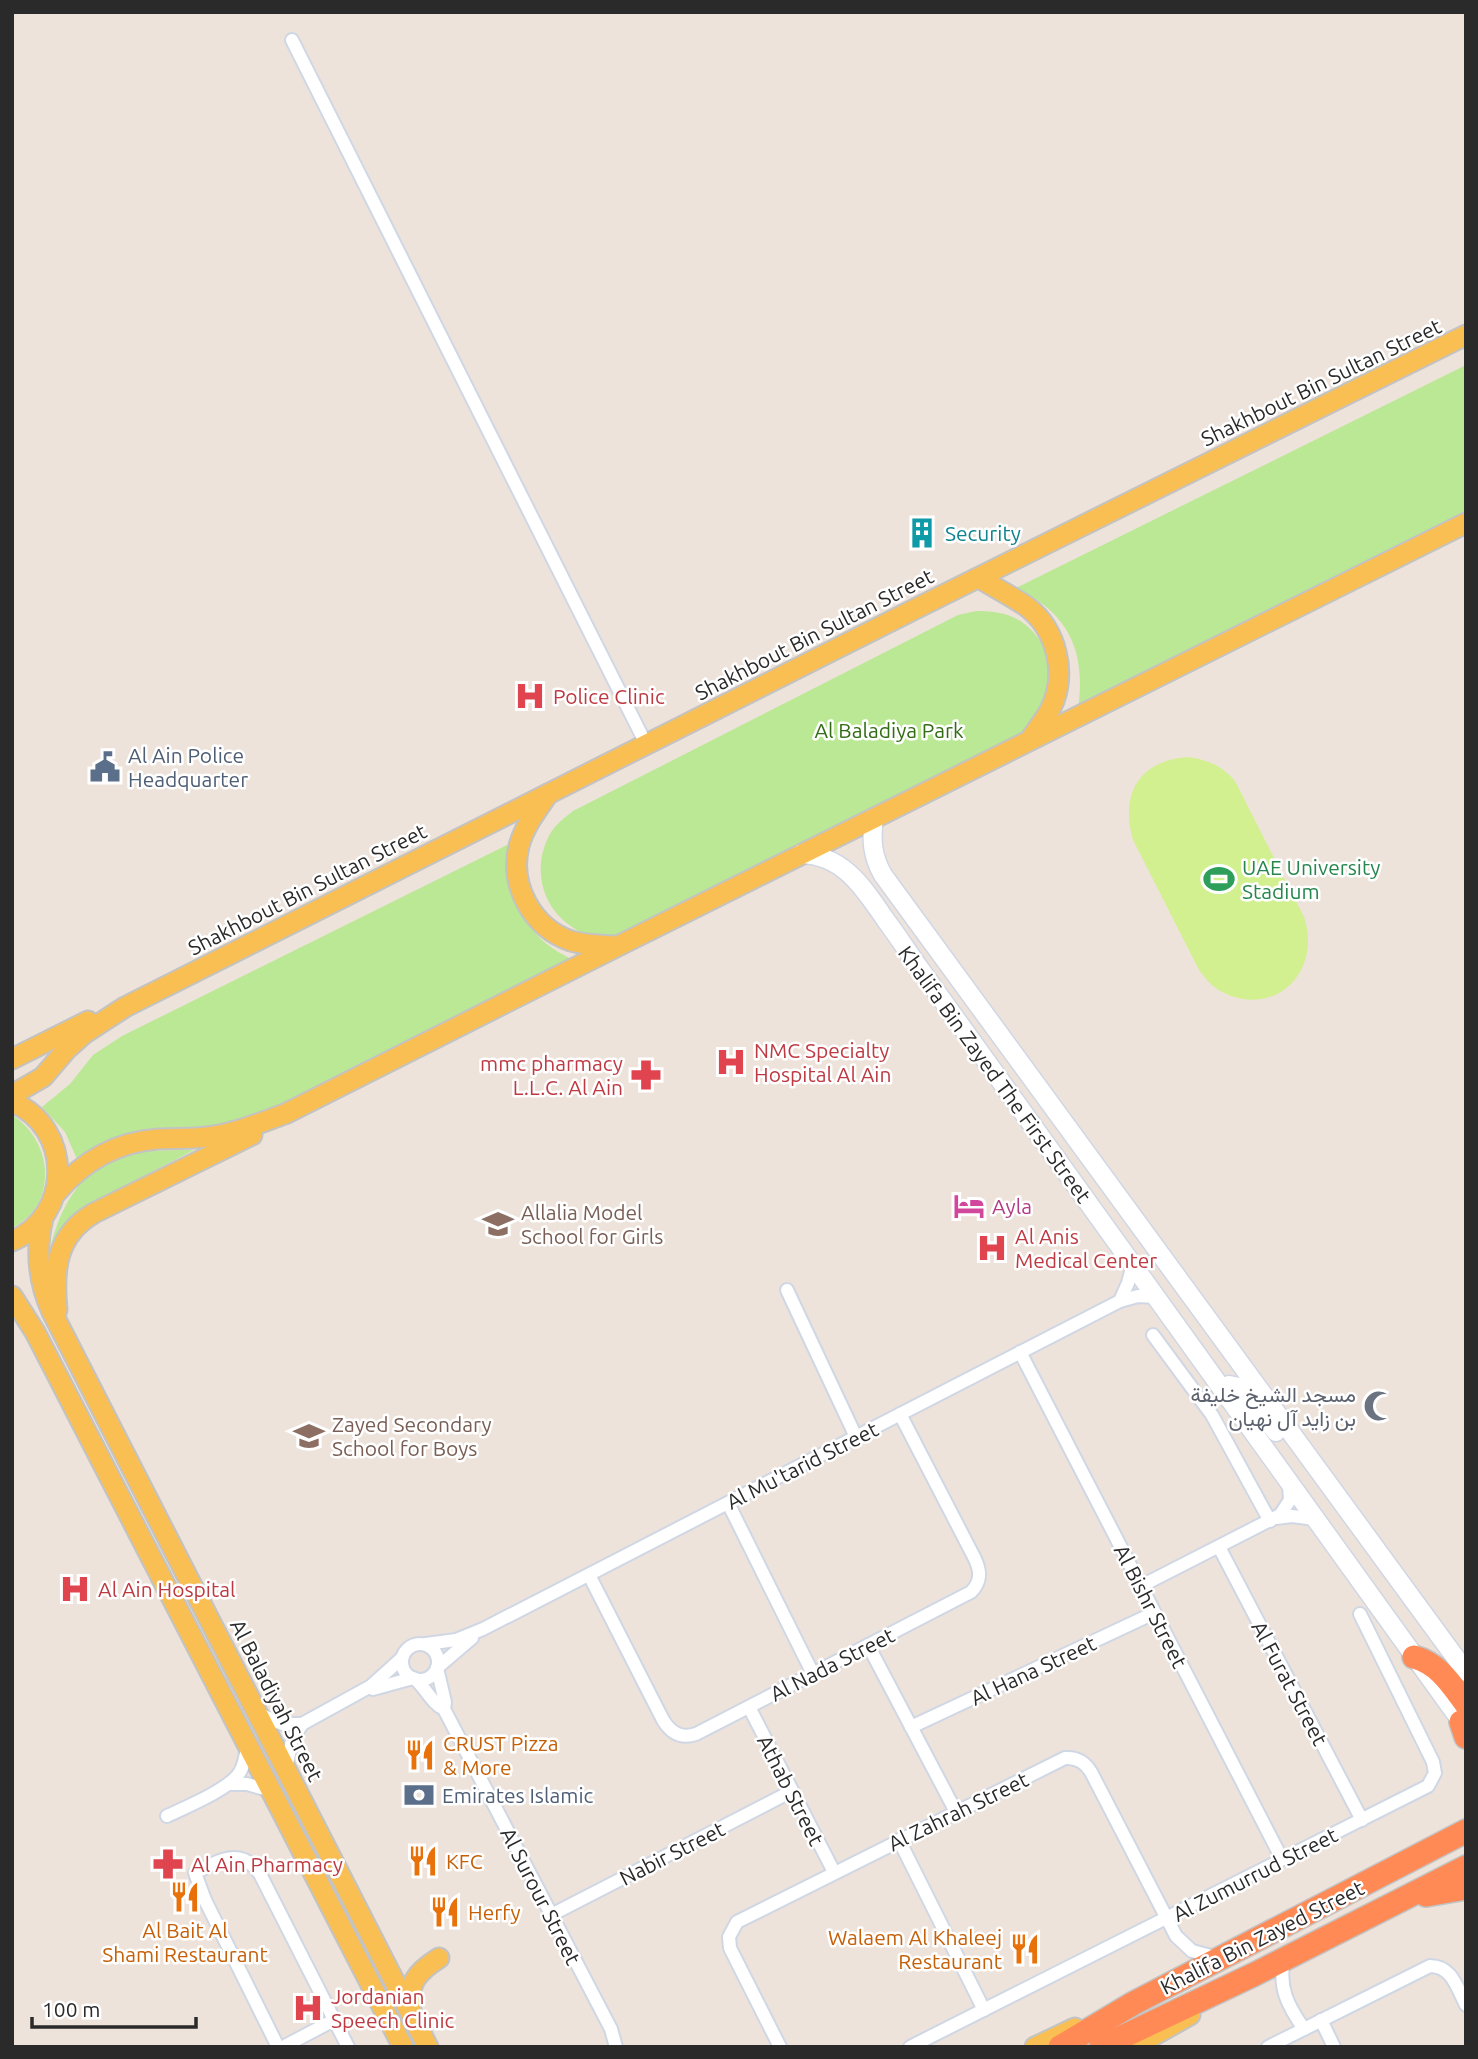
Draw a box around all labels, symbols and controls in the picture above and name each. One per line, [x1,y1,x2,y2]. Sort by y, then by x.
street label: Shakhbout Bin Sultan Street [1197,313,1445,451]
building icon: Security [905,516,939,550]
place label: Security [945,521,1021,545]
street label: Shakhbout Bin Sultan Street [691,563,937,705]
hospital icon: Police Clinic [513,679,547,713]
place label: Police Clinic [553,684,665,708]
park label: Al Baladiya Park [814,718,964,742]
place label: Al Ain Police Headquarter [128,743,248,791]
public building icon: Al Ain Police Headquarter [88,750,122,784]
street label: Shakhbout Bin Sultan Street [184,818,430,960]
place label: UAE University Stadium [1242,855,1380,903]
sports icon: UAE University Stadium [1202,862,1236,896]
street label: Khalifa Bin Zayed The First Street [894,941,1096,1207]
place label: NMC Specialty Hospital Al Ain [754,1038,891,1086]
hospital icon: NMC Specialty Hospital Al Ain [714,1045,748,1079]
place label: mmc pharmacy L.L.C. Al Ain [480,1051,623,1099]
pharmacy icon: mmc pharmacy L.L.C. Al Ain [629,1058,663,1092]
hotel icon: Ayla [952,1189,986,1223]
place label: Ayla [992,1194,1032,1218]
place label: Allalia Model School for Girls [521,1200,663,1248]
school or university icon: Allalia Model School for Girls [481,1207,515,1241]
place label: Al Anis Medical Center [1015,1224,1157,1272]
hospital icon: Al Anis Medical Center [975,1231,1009,1265]
place label: مسجد الشيخ خليفة بن زايد آل نهيان [1190,1382,1356,1432]
mosque icon: مسجد الشيخ خليفة بن زايد آل نهيان [1362,1389,1396,1423]
place label: Zayed Secondary School for Boys [332,1412,492,1460]
street label: Al Mu'tarid Street [722,1416,882,1514]
school or university icon: Zayed Secondary School for Boys [292,1419,326,1453]
street label: Al Bishr Street [1110,1540,1192,1672]
hospital icon: Al Ain Hospital [58,1572,92,1606]
place label: Al Ain Hospital [98,1577,235,1601]
street label: Al Baladiyah Street [226,1615,328,1785]
street label: Al Furat Street [1247,1617,1333,1749]
street label: Al Nada Street [766,1622,898,1706]
street label: Al Hana Street [966,1630,1100,1710]
place label: CRUST Pizza & More [443,1731,558,1779]
street label: Athab Street [753,1731,829,1849]
restaurant icon: CRUST Pizza & More [403,1738,437,1772]
street label: Al Zahrah Street [884,1767,1032,1855]
bank icon: Emirates Islamic [402,1778,436,1812]
place label: Emirates Islamic [442,1783,594,1807]
street label: Nabir Street [616,1816,728,1890]
street label: Al Zumurrud Street [1169,1822,1341,1926]
street label: Al Surour Street [496,1823,586,1969]
restaurant icon: KFC [406,1844,440,1878]
pharmacy icon: Al Ain Pharmacy [151,1847,185,1881]
place label: KFC [446,1849,483,1873]
place label: Al Ain Pharmacy [191,1852,343,1876]
street label: Khalifa Bin Zayed Street [1156,1875,1368,1999]
restaurant icon: Al Bait Al Shami Restaurant [168,1880,202,1914]
restaurant icon: Herfy [428,1895,462,1929]
place label: Herfy [468,1900,521,1924]
place label: Al Bait Al Shami Restaurant [102,1918,268,1966]
place label: Walaem Al Khaleej Restaurant [828,1925,1002,1973]
restaurant icon: Walaem Al Khaleej Restaurant [1008,1932,1042,1966]
place label: Jordanian Speech Clinic [331,1984,455,2032]
scale bar [32,1986,196,2030]
hospital icon: Jordanian Speech Clinic [291,1991,325,2025]
text: 100 m [42,1997,100,2021]

